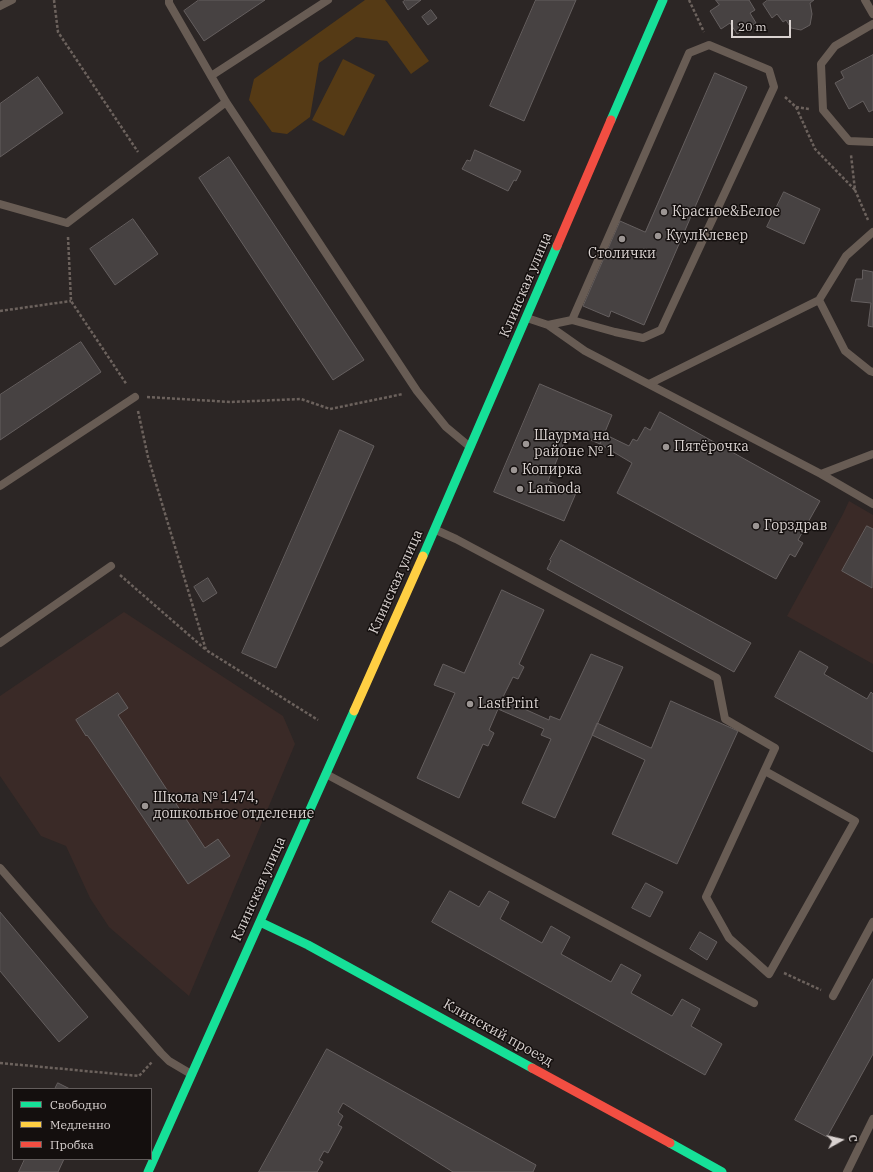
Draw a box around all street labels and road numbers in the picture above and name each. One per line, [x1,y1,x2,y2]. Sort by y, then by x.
street label: Клинская улица [496,230,556,340]
street label: Клинская улица [365,527,427,637]
street label: Клинская улица [228,834,290,944]
street label: Клинский проезд [440,996,556,1070]

